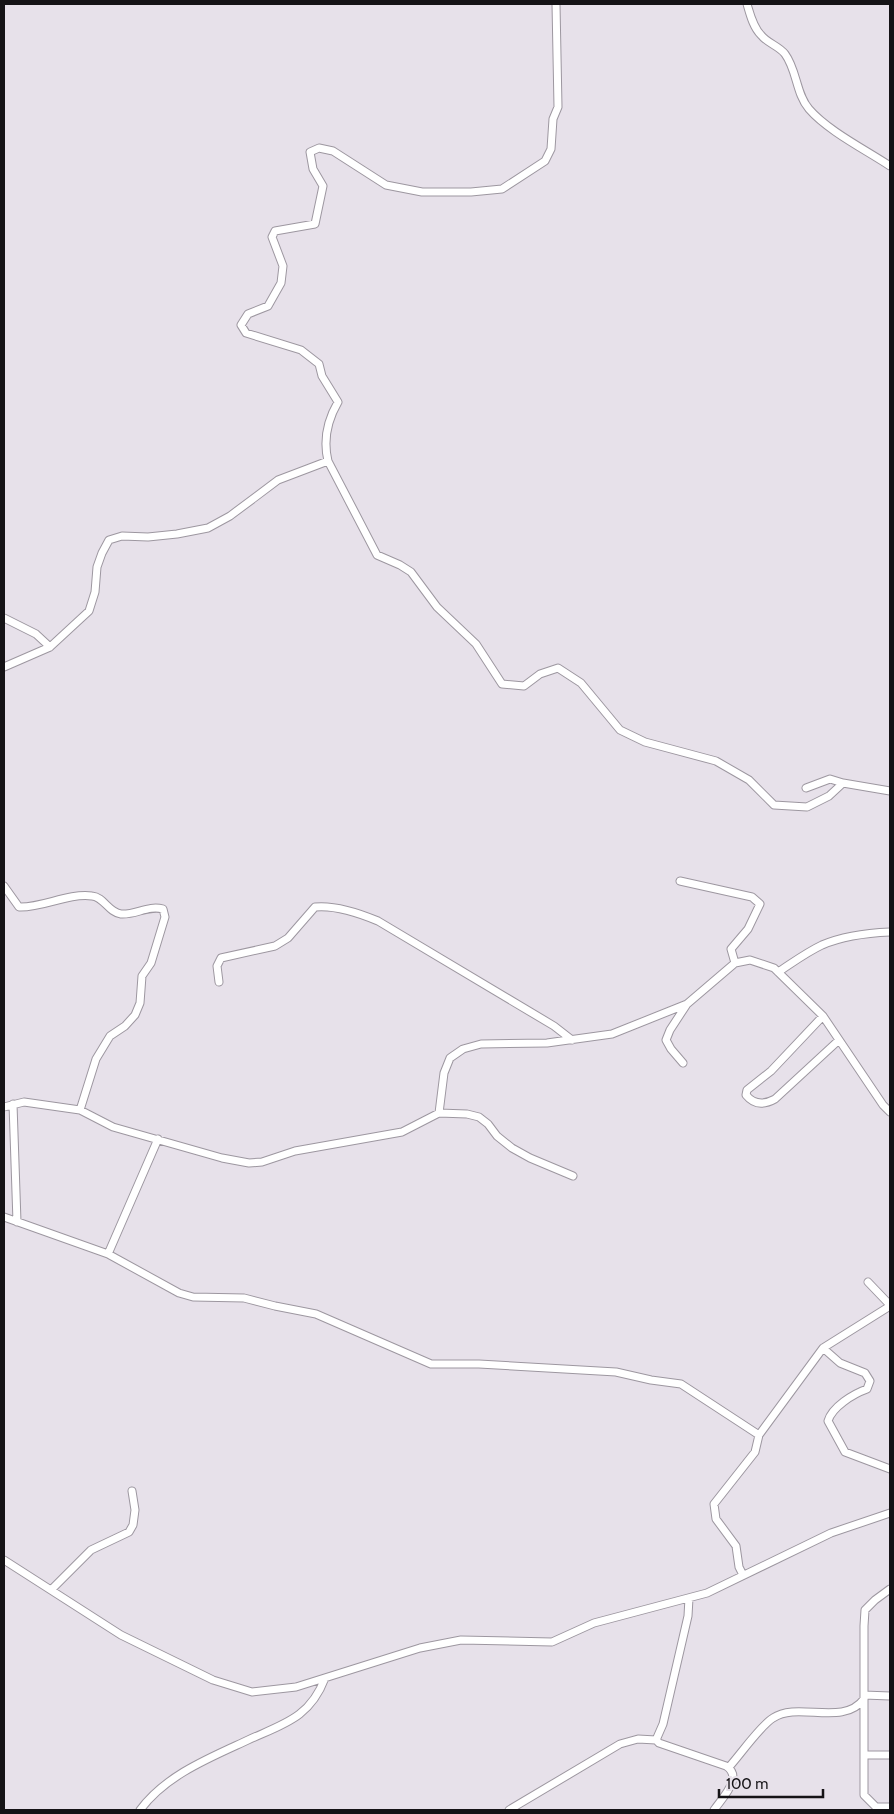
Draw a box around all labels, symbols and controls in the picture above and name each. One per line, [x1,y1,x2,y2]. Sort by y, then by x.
scale bar [719,1766,823,1798]
text: 100 m [726,1775,768,1793]

